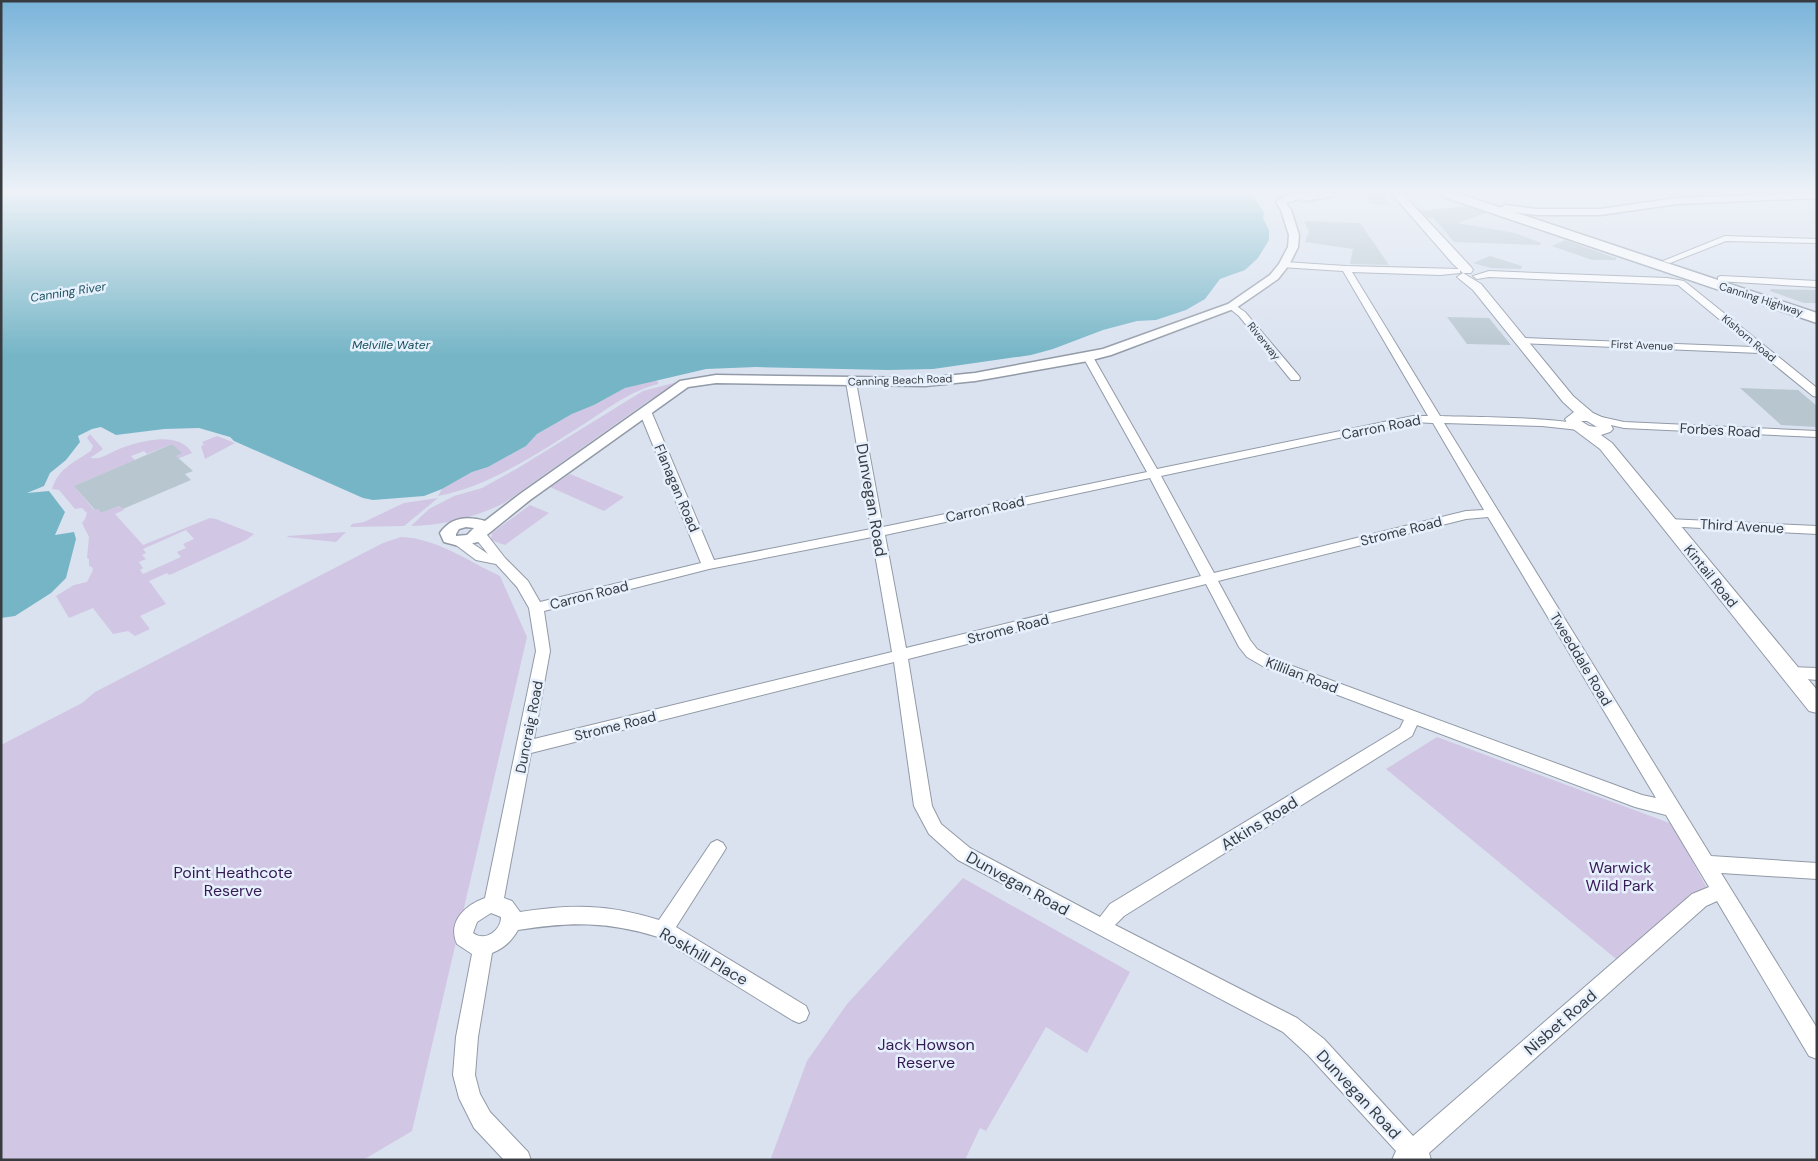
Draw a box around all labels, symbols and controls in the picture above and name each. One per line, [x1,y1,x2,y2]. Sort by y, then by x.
water label: Canning River [29,278,108,306]
street label: Canning Highway [1717,279,1805,319]
street label: Kishorn Road [1719,311,1779,365]
street label: Riverway [1244,319,1284,363]
water label: Melville Water [352,337,431,353]
street label: First Avenue [1611,337,1673,353]
street label: Canning Beach Road [848,371,953,389]
street label: Carron Road [1340,410,1422,444]
street label: Forbes Road [1679,419,1761,441]
street label: Flanagan Road [650,441,704,535]
street label: Dunvegan Road [851,442,892,558]
street label: Carron Road [944,492,1026,526]
street label: Strome Road [1358,512,1444,550]
street label: Third Avenue [1699,515,1785,537]
street label: Kintail Road [1680,541,1742,611]
street label: Carron Road [548,577,630,613]
street label: Tweeddale Road [1546,609,1616,709]
street label: Strome Road [965,610,1051,648]
street label: Killilan Road [1263,653,1341,697]
street label: Duncraig Road [511,679,547,775]
street label: Strome Road [572,707,658,745]
street label: Atkins Road [1217,792,1302,855]
street label: Dunvegan Road [963,846,1073,920]
park label: Warwick Wild Park [1586,857,1654,896]
park label: Point Heathcote Reserve [173,862,293,901]
street label: Roskhill Place [656,923,752,990]
street label: Nisbet Road [1520,985,1601,1060]
park label: Jack Howson Reserve [877,1034,975,1073]
street label: Dunvegan Road [1312,1045,1405,1143]

